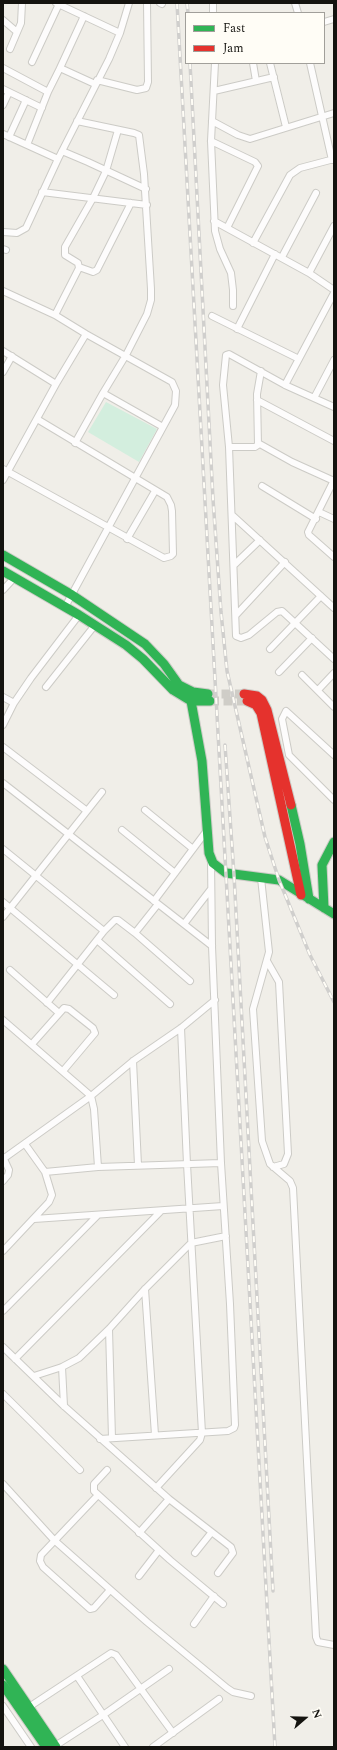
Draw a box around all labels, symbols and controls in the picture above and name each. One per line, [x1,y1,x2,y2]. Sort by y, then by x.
legend [185,12,325,64]
text: Fast [223,19,245,38]
text: Jam [223,39,244,58]
north arrow [285,1698,325,1738]
text: N [307,1707,326,1721]

